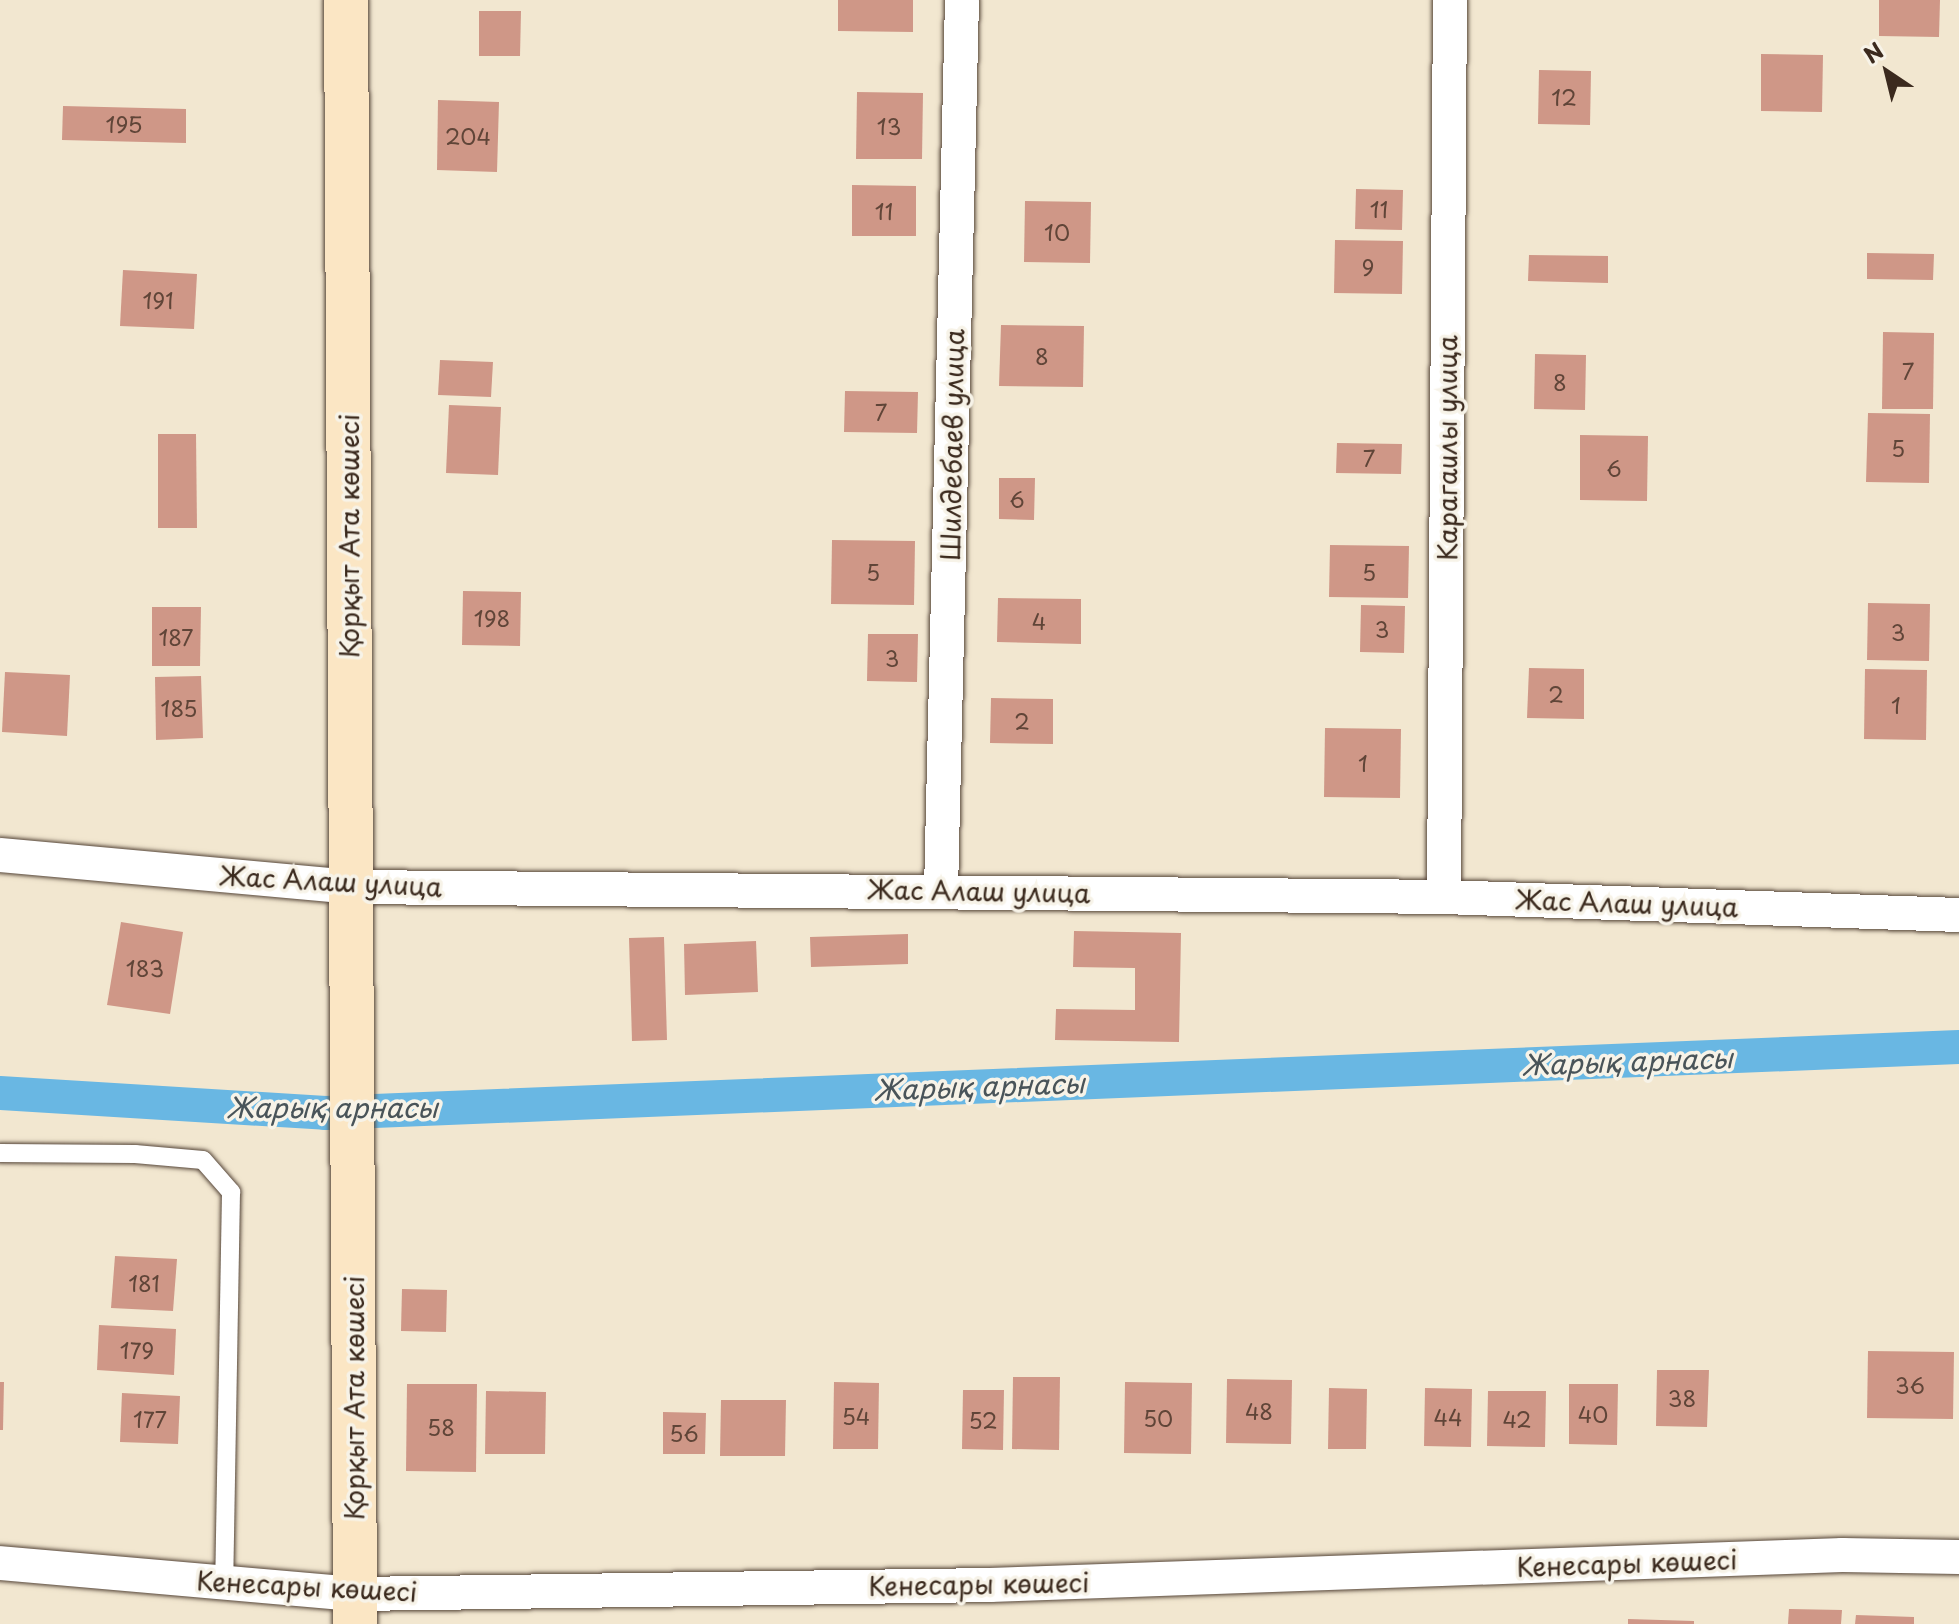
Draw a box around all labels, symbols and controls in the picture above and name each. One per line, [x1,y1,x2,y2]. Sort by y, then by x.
north arrow [1847,32,1927,112]
text: N [1856,33,1890,70]
house number: 12 [1551,84,1577,110]
house number: 195 [106,111,142,137]
house number: 13 [877,113,901,139]
house number: 204 [445,123,491,149]
house number: 11 [1370,196,1388,222]
house number: 11 [875,198,893,224]
house number: 10 [1044,219,1070,245]
house number: 9 [1362,254,1374,280]
house number: 191 [142,287,174,313]
street label: Шилдебаев улица [934,328,970,562]
street label: Карагаилы улица [1431,335,1463,561]
house number: 8 [1035,343,1049,369]
house number: 7 [1902,358,1914,384]
house number: 8 [1553,369,1567,395]
house number: 7 [875,399,887,425]
street label: Қорқыт Ата көшесі [333,413,365,659]
house number: 5 [1891,435,1905,461]
house number: 7 [1363,445,1375,471]
house number: 6 [1606,455,1622,481]
house number: 6 [1009,486,1025,512]
house number: 5 [866,559,880,585]
house number: 5 [1362,559,1376,585]
house number: 198 [474,605,510,631]
house number: 4 [1032,608,1046,634]
house number: 3 [1375,616,1389,642]
house number: 3 [1891,619,1905,645]
house number: 187 [158,624,194,650]
house number: 3 [885,645,899,671]
house number: 2 [1548,681,1564,707]
house number: 1 [1891,692,1901,718]
house number: 185 [161,695,197,721]
house number: 2 [1014,708,1030,734]
house number: 1 [1358,750,1368,776]
street label: Жас Алаш улица [219,860,443,902]
street label: Жас Алаш улица [867,873,1091,909]
street label: Жас Алаш улица [1515,884,1739,922]
house number: 183 [126,955,164,981]
water label: Жарық арнасы [1521,1041,1733,1081]
water label: Жарық арнасы [873,1066,1085,1106]
water label: Жарық арнасы [227,1090,437,1124]
house number: 181 [128,1270,160,1296]
street label: Қорқыт Ата көшесі [338,1275,370,1521]
house number: 179 [120,1337,154,1363]
house number: 36 [1895,1372,1925,1398]
house number: 38 [1668,1385,1696,1411]
house number: 48 [1245,1398,1273,1424]
house number: 40 [1578,1401,1608,1427]
house number: 54 [842,1403,870,1429]
house number: 44 [1433,1404,1463,1430]
house number: 50 [1143,1405,1173,1431]
house number: 177 [133,1406,167,1432]
house number: 42 [1502,1406,1532,1432]
house number: 52 [968,1407,998,1433]
house number: 58 [427,1414,455,1440]
house number: 56 [669,1420,699,1446]
street label: Кенесары көшесі [1517,1544,1737,1582]
street label: Кенесары көшесі [196,1565,418,1607]
street label: Кенесары көшесі [869,1566,1089,1602]

